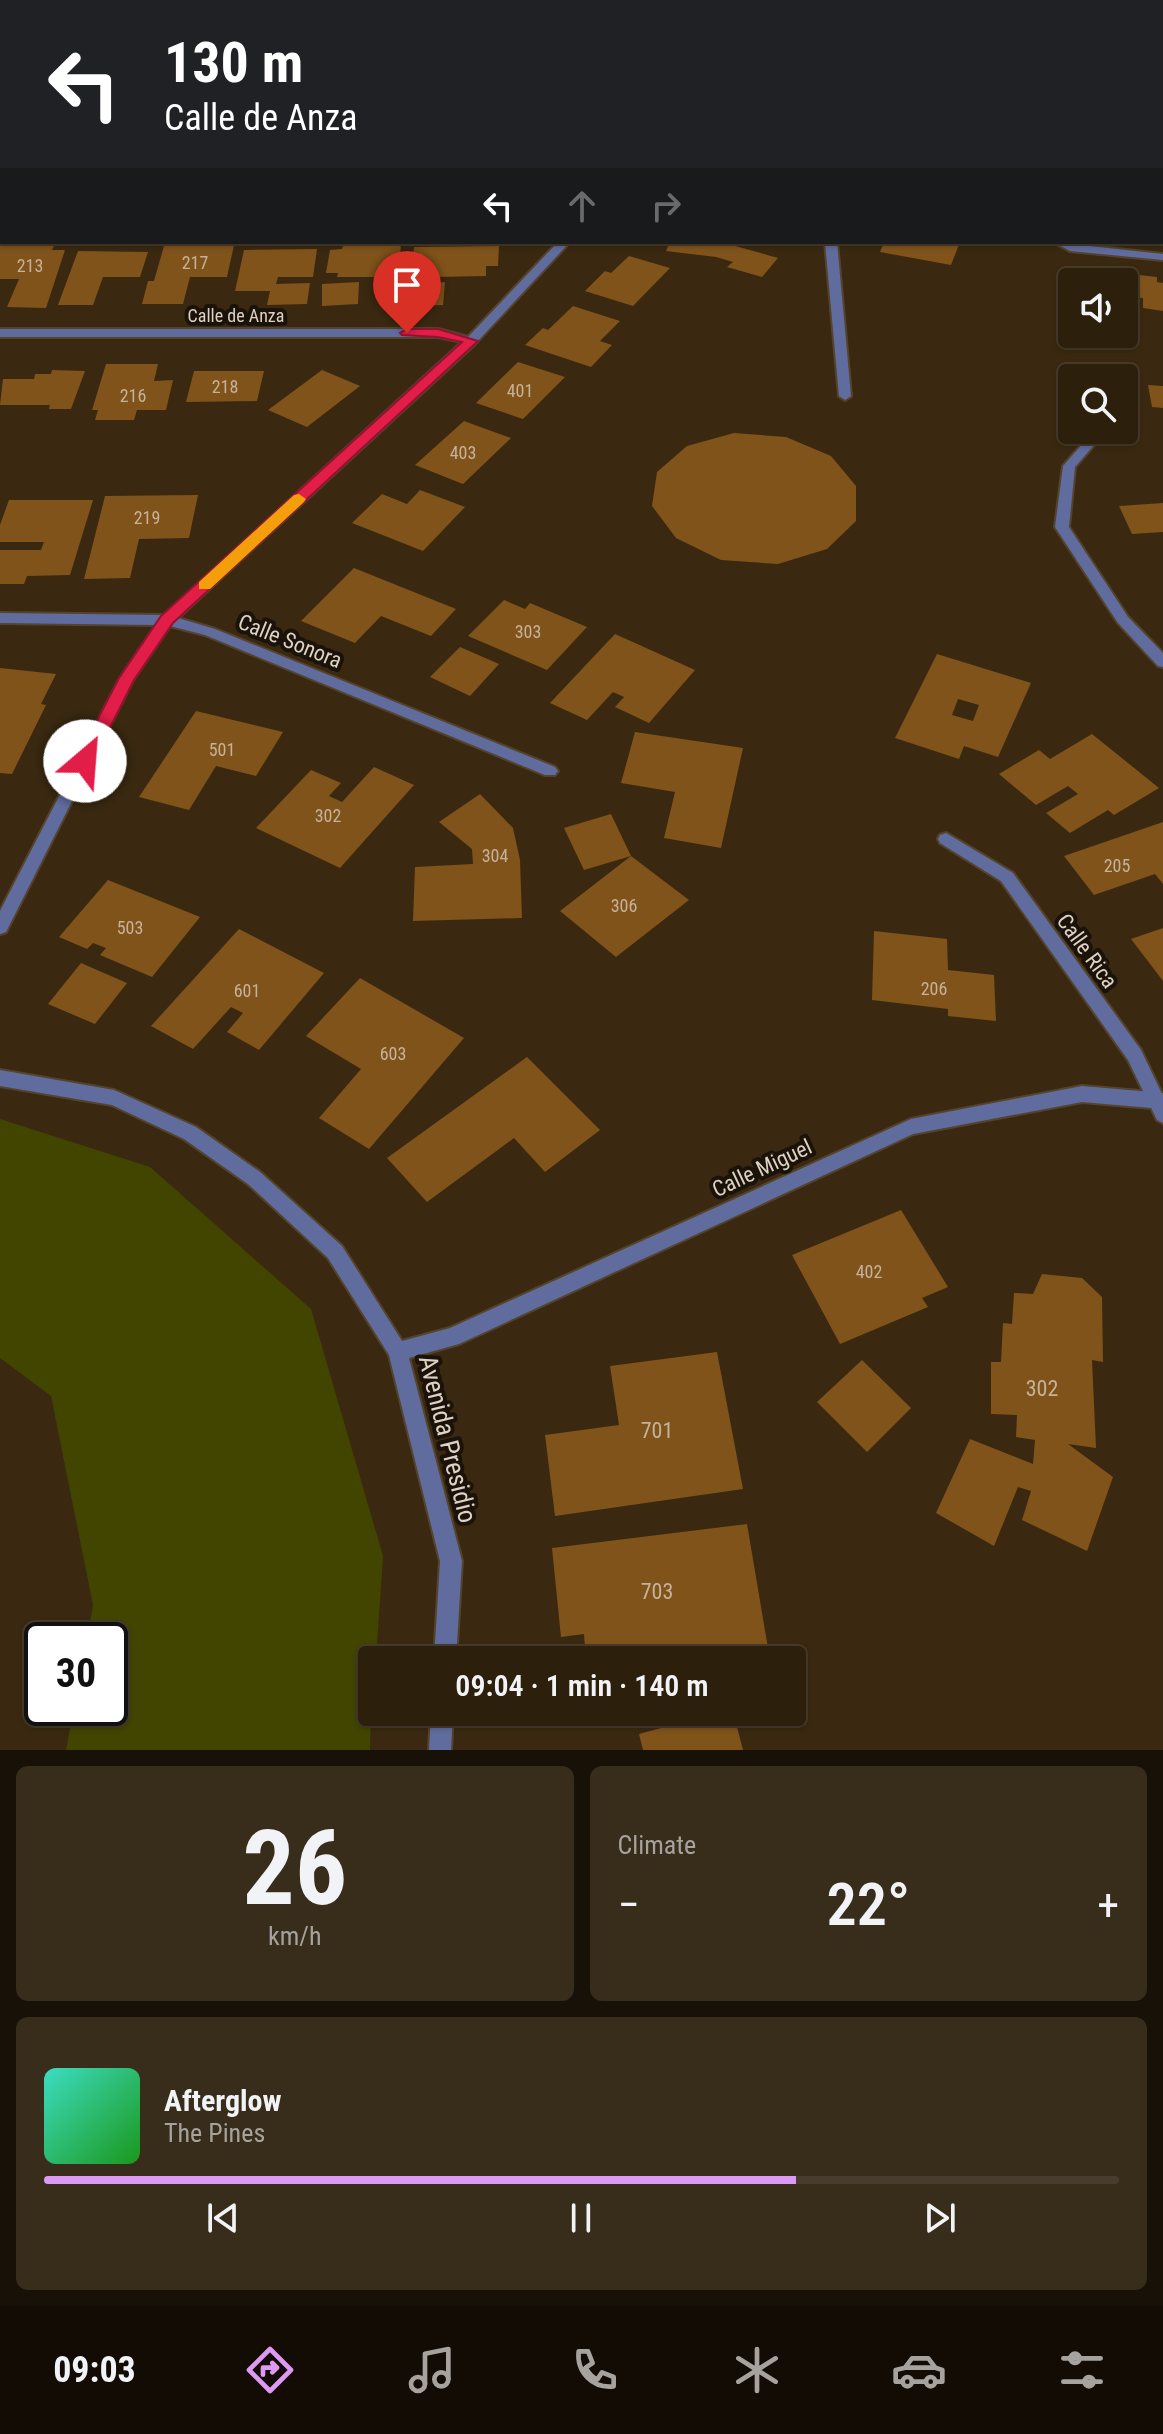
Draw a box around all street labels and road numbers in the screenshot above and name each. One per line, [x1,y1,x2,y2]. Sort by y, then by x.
street label: Calle de Anza [188,305,284,326]
street label: Calle Sonora [235,609,345,673]
street label: Calle Rica [1052,909,1122,993]
street label: Calle Miguel [708,1134,816,1202]
street label: Avenida Presidio [413,1352,483,1526]

